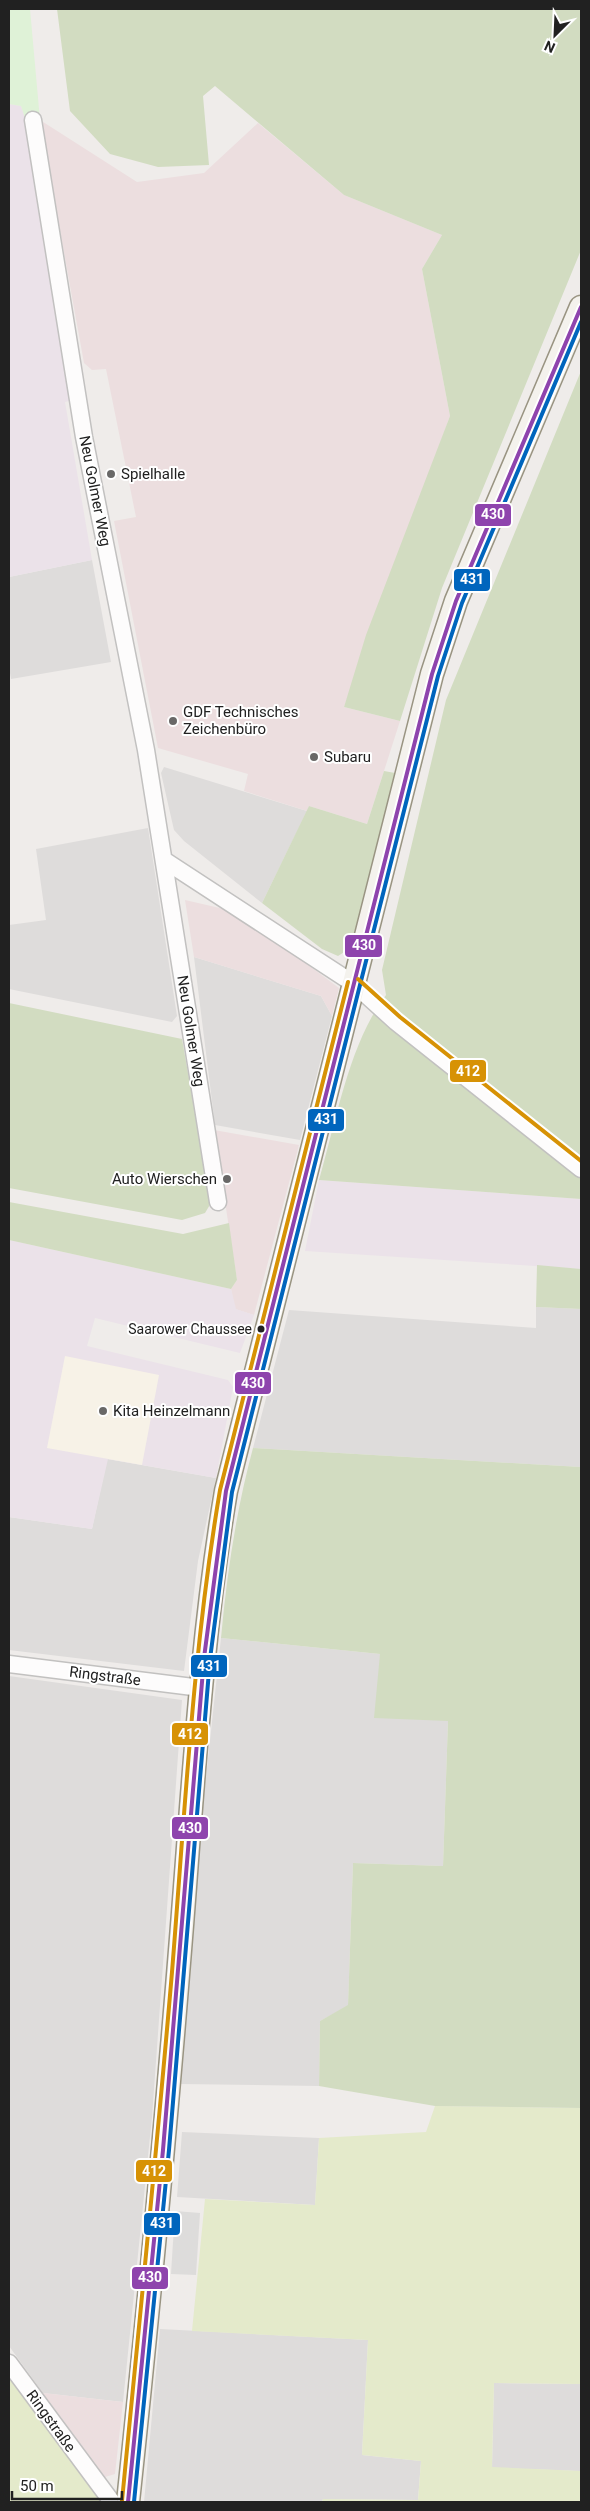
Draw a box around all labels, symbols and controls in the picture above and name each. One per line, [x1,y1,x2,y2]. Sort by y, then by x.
north arrow [530,10,580,60]
text: N [542,38,557,56]
street label: Neu Golmer Weg [75,434,115,548]
place label: Spielhalle [121,465,185,483]
marker: Spielhalle [105,468,117,480]
line badge: 430 [474,503,512,527]
text: 430 [481,506,505,522]
line badge: 431 [453,568,491,592]
text: 431 [460,571,484,587]
place label: GDF Technisches Zeichenbüro [183,703,299,738]
marker: GDF Technisches Zeichenbüro [167,715,179,727]
place label: Subaru [324,748,371,766]
marker: Subaru [308,751,320,763]
line badge: 430 [344,934,383,958]
text: 430 [352,937,376,953]
street label: Neu Golmer Weg [173,974,209,1088]
line badge: 412 [449,1059,487,1083]
text: 412 [456,1063,480,1079]
line badge: 431 [307,1108,345,1132]
text: 431 [314,1111,338,1127]
place label: Auto Wierschen [112,1170,217,1188]
marker: Auto Wierschen [221,1173,233,1185]
place label: Saarower Chaussee [128,1321,252,1337]
marker: Saarower Chaussee [256,1324,266,1334]
line badge: 430 [234,1371,272,1395]
text: 430 [241,1375,265,1391]
place label: Kita Heinzelmann [113,1402,230,1420]
marker: Kita Heinzelmann [97,1405,109,1417]
line badge: 431 [190,1654,228,1678]
text: 431 [197,1658,221,1674]
street label: Ringstraße [68,1663,142,1689]
line badge: 412 [171,1722,209,1746]
text: 412 [178,1726,202,1742]
line badge: 430 [171,1816,209,1840]
text: 430 [178,1820,202,1836]
line badge: 412 [135,2159,173,2183]
text: 412 [142,2163,166,2179]
line badge: 431 [143,2212,181,2236]
text: 431 [150,2215,174,2231]
line badge: 430 [131,2266,169,2290]
text: 430 [138,2269,162,2285]
street label: Ringstraße [23,2387,79,2455]
scale bar [12,2468,122,2500]
text: 50 m [20,2477,54,2495]

